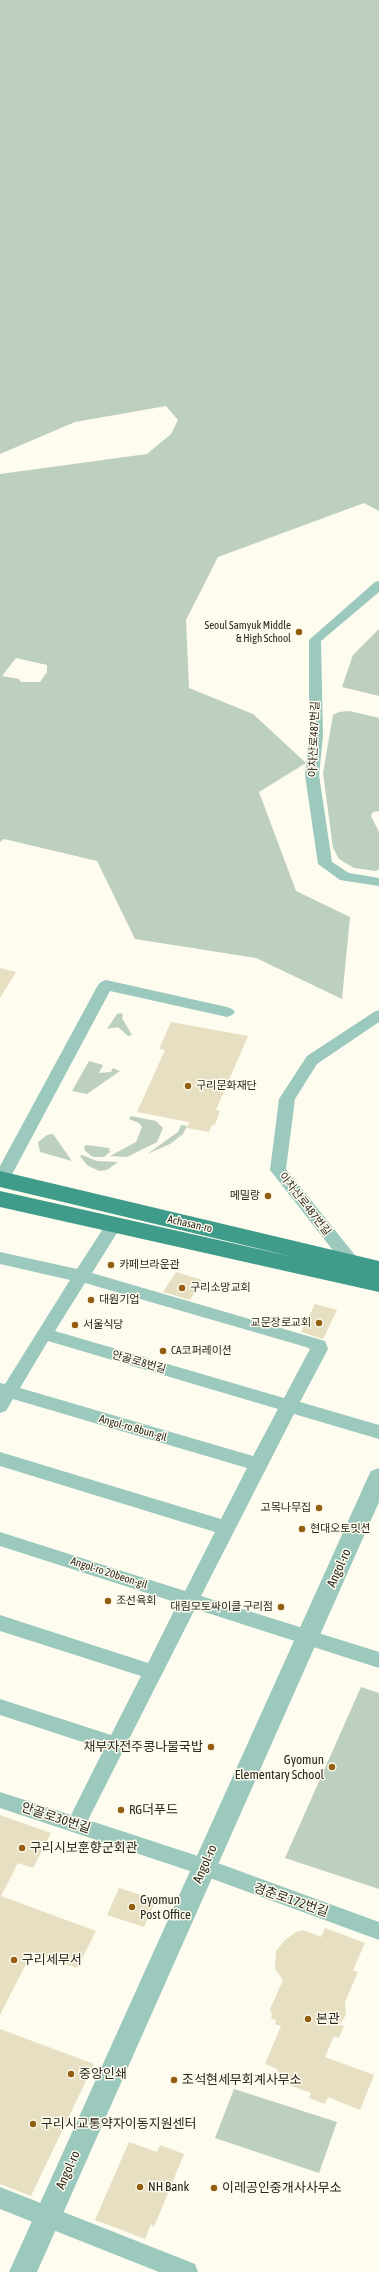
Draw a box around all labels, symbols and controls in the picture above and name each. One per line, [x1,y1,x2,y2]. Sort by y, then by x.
place label: Seoul Samyuk Middle & High School [205,619,291,645]
marker: Seoul Samyuk Middle & High School [294,627,304,637]
street label: 아차산로487번길 [306,701,322,777]
place label: 구리문화재단 [196,1079,257,1093]
marker: 구리문화재단 [183,1081,193,1091]
street label: 아차산로487번길 [276,1170,334,1238]
place label: 메밀랑 [230,1189,260,1203]
marker: 메밀랑 [263,1191,273,1201]
street label: Achasan-ro [166,1212,214,1236]
place label: 카페브라운관 [119,1258,180,1272]
marker: 카페브라운관 [106,1260,116,1270]
place label: 구리소망교회 [190,1281,251,1295]
marker: 구리소망교회 [177,1283,187,1293]
place label: 대원기업 [99,1293,139,1307]
marker: 대원기업 [86,1295,96,1305]
place label: 교문장로교회 [250,1316,311,1330]
place label: 서울식당 [83,1318,123,1332]
marker: 교문장로교회 [314,1318,324,1328]
marker: 서울식당 [70,1320,80,1330]
place label: CA코퍼레이션 [171,1344,232,1358]
marker: CA코퍼레이션 [158,1346,168,1356]
street label: 안골로8번길 [110,1348,168,1376]
street label: Angol-ro 8bun-gil [98,1412,168,1444]
place label: 고목나무집 [260,1501,311,1515]
marker: 고목나무집 [314,1503,324,1513]
place label: 현대오토밋션 [310,1522,371,1536]
marker: 현대오토밋션 [297,1524,307,1534]
street label: Angol-ro [324,1546,354,1590]
street label: Angol-ro 20beon-gil [69,1554,149,1592]
place label: 조선육회 [116,1594,156,1608]
marker: 조선육회 [103,1596,113,1606]
place label: 대림모토싸이클 구리점 [170,1600,273,1614]
marker: 대림모토싸이클 구리점 [276,1602,286,1612]
place label: 채부자전주콩나물국밥 [83,1739,203,1755]
marker: 채부자전주콩나물국밥 [206,1742,216,1752]
place label: Gyomun Elementary School [235,1752,324,1783]
marker: Gyomun Elementary School [327,1762,337,1772]
street label: 안골로30번길 [19,1799,93,1837]
place label: RG더푸드 [129,1802,178,1818]
marker: RG더푸드 [116,1805,126,1815]
place label: 구리시보훈향군회관 [30,1840,138,1856]
street label: Angol-ro [190,1842,220,1886]
marker: 구리시보훈향군회관 [17,1843,27,1853]
street label: 경춘로172번길 [252,1880,330,1920]
place label: Gyomun Post Office [140,1892,191,1923]
marker: Gyomun Post Office [127,1902,137,1912]
place label: 구리세무서 [22,1952,82,1968]
marker: 구리세무서 [9,1955,19,1965]
place label: 본관 [316,2011,340,2027]
marker: 본관 [303,2014,313,2024]
place label: 중앙인쇄 [79,2066,127,2082]
marker: 중앙인쇄 [66,2069,76,2079]
place label: 조석현세무회계사무소 [182,2072,302,2088]
marker: 조석현세무회계사무소 [169,2075,179,2085]
place label: 구리시교통약자이동지원센터 [41,2116,196,2132]
marker: 구리시교통약자이동지원센터 [28,2119,38,2129]
street label: Angol-ro [53,2148,83,2192]
place label: NH Bank [148,2179,189,2195]
place label: 이레공인중개사사무소 [222,2180,342,2196]
marker: NH Bank [135,2182,145,2192]
marker: 이레공인중개사사무소 [209,2183,219,2193]

